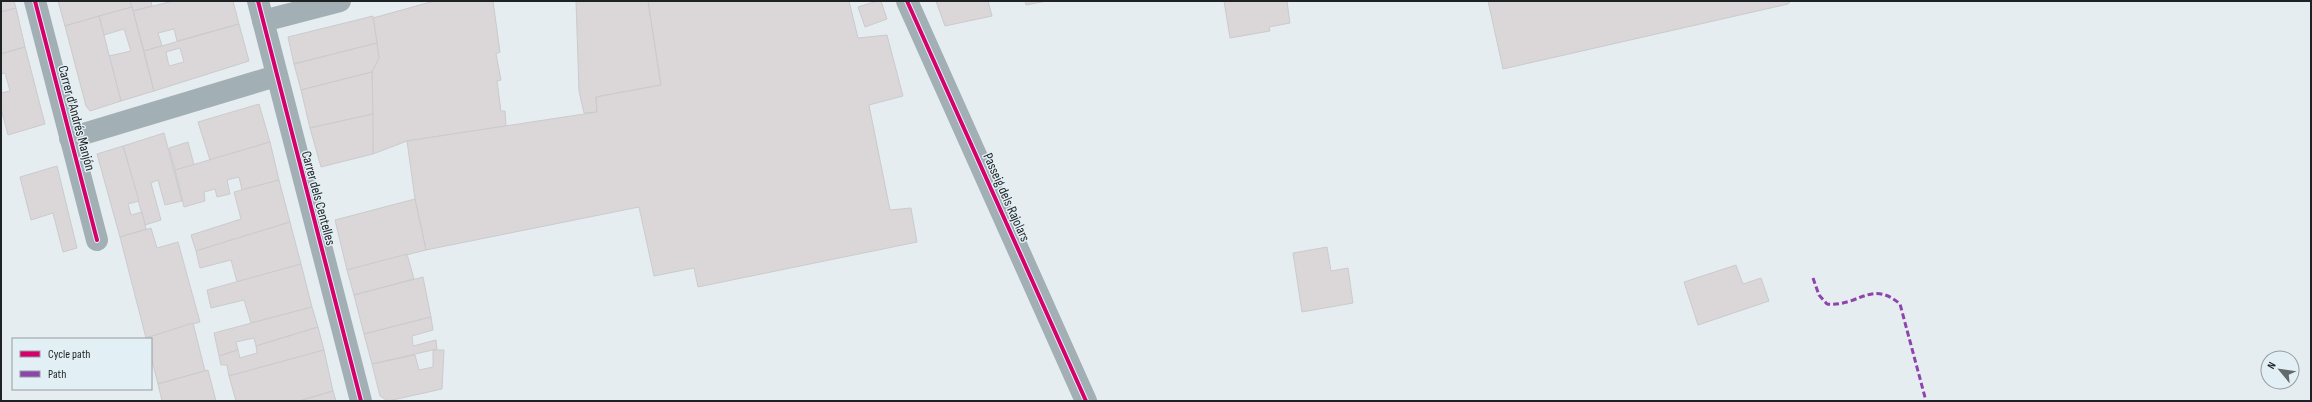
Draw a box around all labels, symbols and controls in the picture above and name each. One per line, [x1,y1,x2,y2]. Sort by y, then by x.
street label: Carrer d'Andrés Manjón [54,64,99,173]
street label: Carrer dels Centelles [298,149,339,247]
street label: Passeig dels Rajolars [979,150,1034,244]
legend [12,338,152,390]
text: Cycle path [48,347,90,362]
north arrow [2260,350,2300,390]
text: N [2265,360,2279,371]
text: Path [48,367,66,382]

